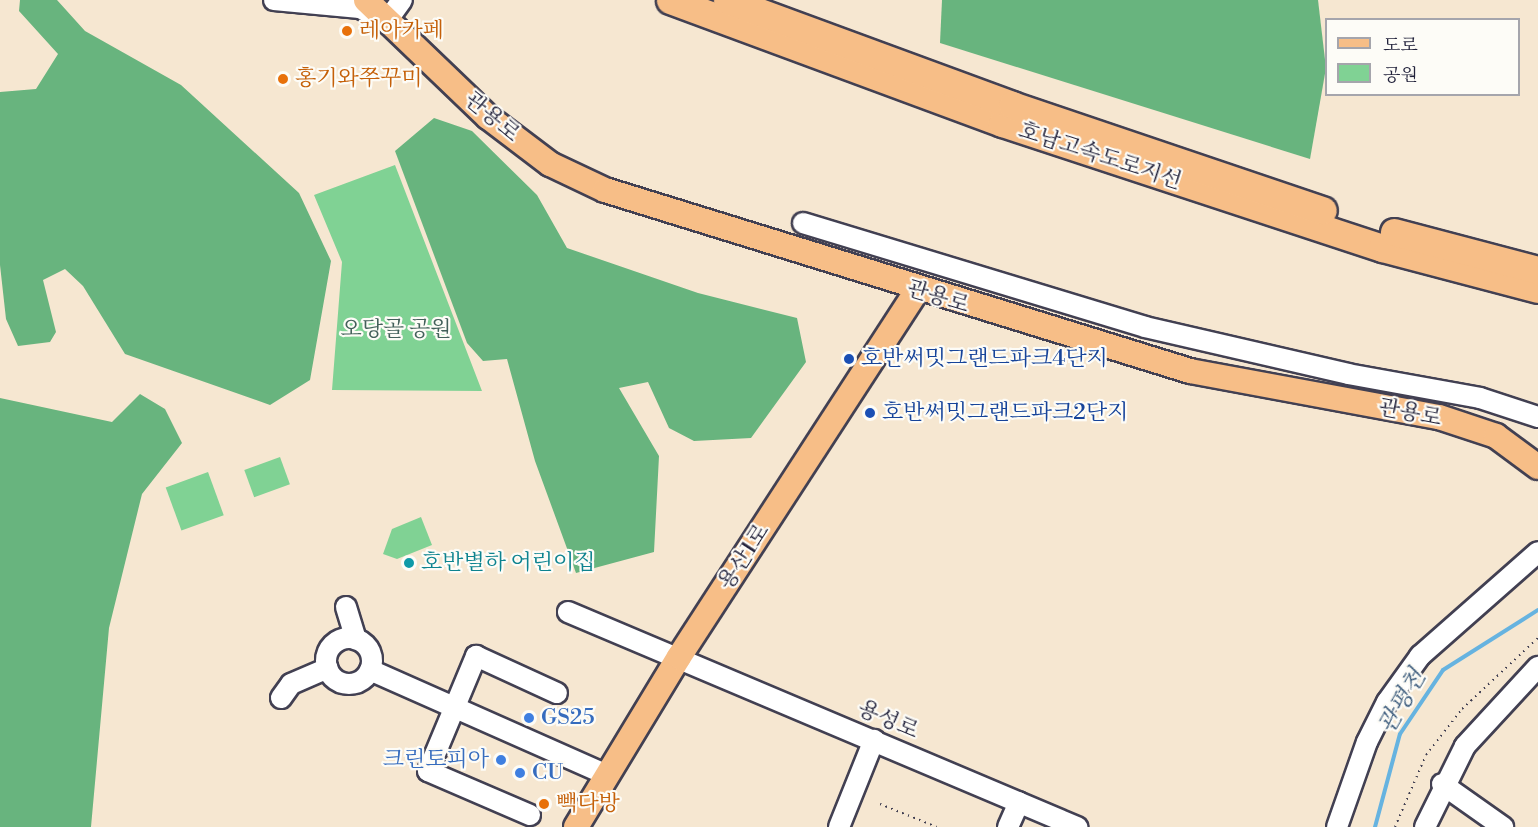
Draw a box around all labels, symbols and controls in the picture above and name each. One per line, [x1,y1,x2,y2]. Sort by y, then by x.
place label: 레아카페 [359,18,444,44]
legend [1325,18,1520,96]
marker: 레아카페 [340,24,354,38]
text: 도로 [1383,34,1418,57]
text: 공원 [1383,64,1418,87]
place label: 홍기와쭈꾸미 [295,66,423,92]
marker: 홍기와쭈꾸미 [276,72,290,86]
street label: 관용로 [459,86,525,148]
street label: 호남고속도로지선 [1015,117,1185,195]
street label: 관용로 [904,275,972,319]
park label: 오당골 공원 [341,317,451,343]
place label: 호반써밋그랜드파크4단지 [861,346,1108,372]
marker: 호반써밋그랜드파크4단지 [842,352,856,366]
street label: 관용로 [1376,394,1444,432]
place label: 호반써밋그랜드파크2단지 [882,400,1128,426]
marker: 호반써밋그랜드파크2단지 [863,406,877,420]
street label: 용산1로 [713,519,775,595]
place label: 호반별하 어린이집 [421,550,596,576]
marker: 호반별하 어린이집 [402,556,416,570]
water label: 관평천 [1373,665,1433,739]
street label: 용성로 [853,695,923,745]
place label: GS25 [541,705,595,731]
marker: GS25 [522,711,536,725]
place label: 크린토피아 [383,747,489,773]
marker: 크린토피아 [494,753,508,767]
place label: CU [532,760,563,786]
marker: CU [513,766,527,780]
place label: 빽다방 [556,791,620,817]
marker: 빽다방 [537,797,551,811]

